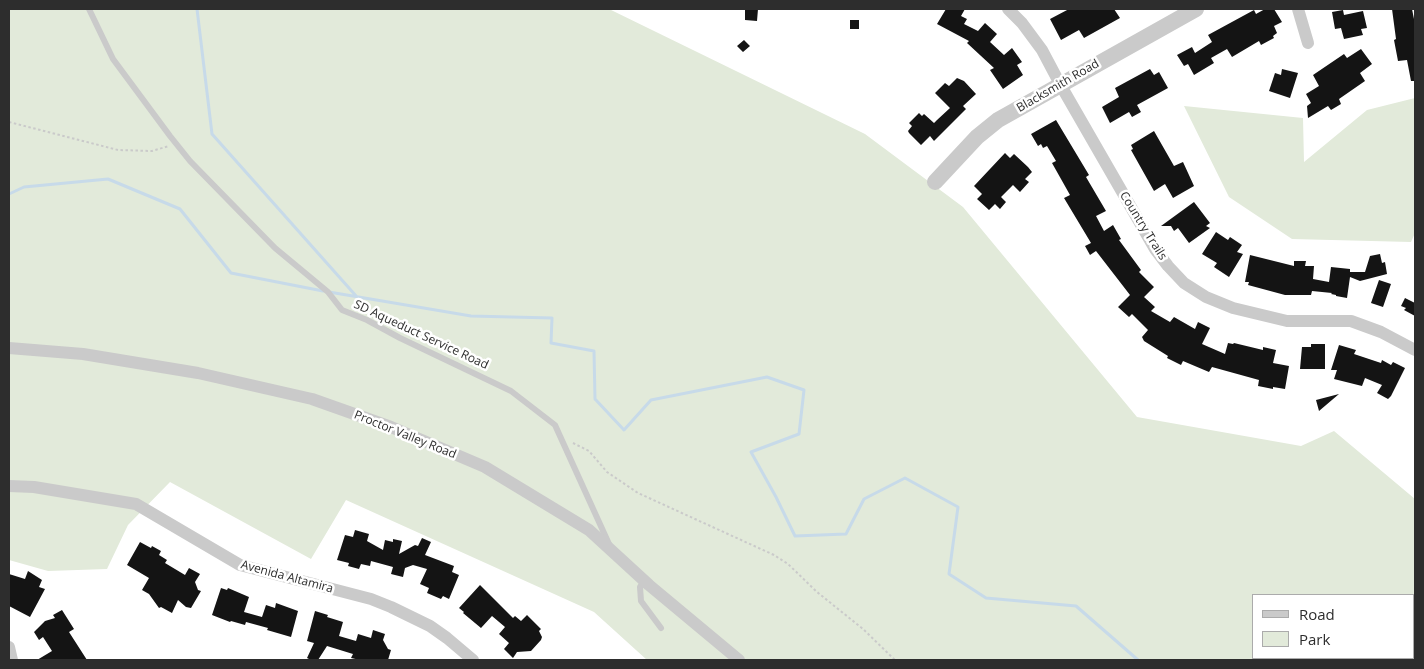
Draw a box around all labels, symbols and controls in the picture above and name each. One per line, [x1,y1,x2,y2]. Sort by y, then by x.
street label: Blacksmith Road [1014,57,1102,115]
street label: Country Trails [1116,189,1170,263]
street label: SD Aqueduct Service Road [351,297,491,373]
street label: Proctor Valley Road [352,408,458,462]
street label: Avenida Altamira [239,558,335,596]
legend [1252,594,1414,659]
text: Road [1299,604,1335,624]
text: Park [1299,629,1330,649]

